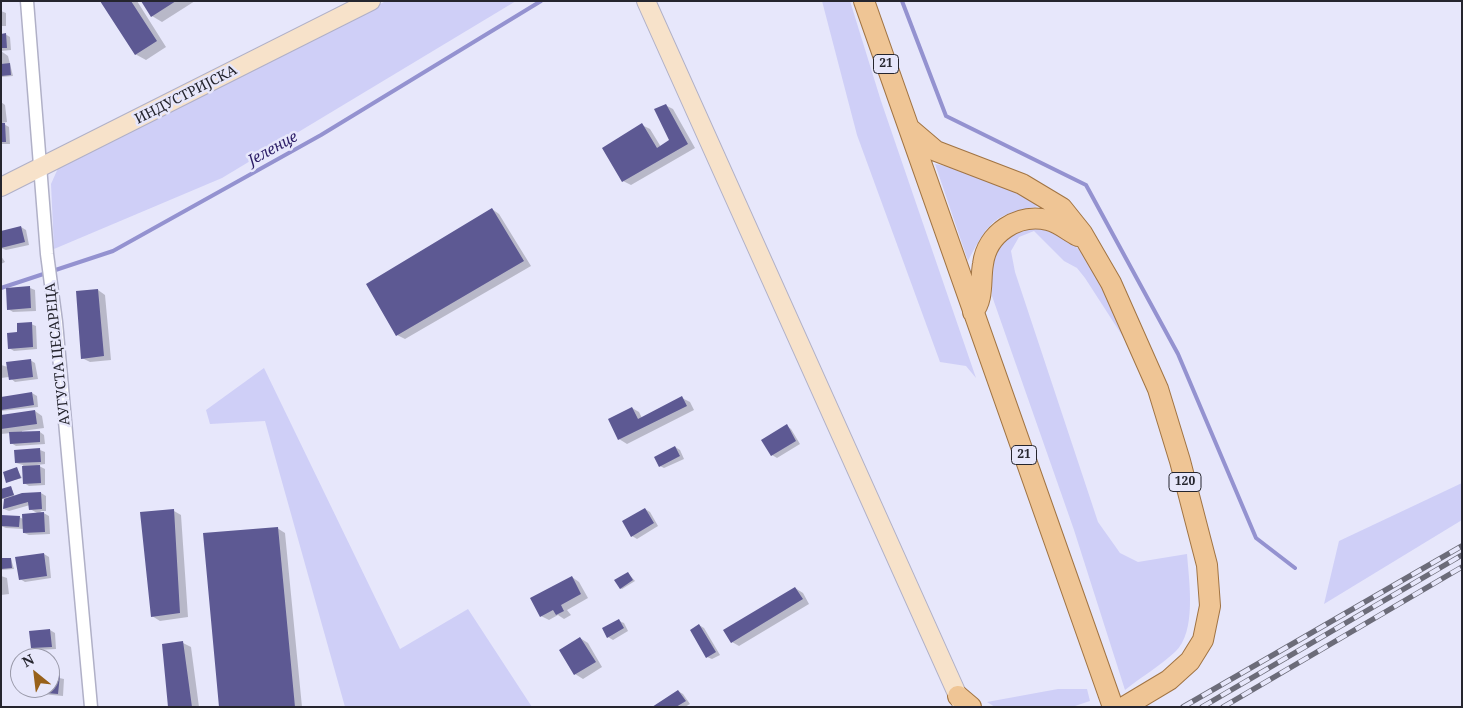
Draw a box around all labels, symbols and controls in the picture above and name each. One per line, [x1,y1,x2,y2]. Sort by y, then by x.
road number: 21 [874,54,898,74]
street label: ИНДУСТРИЈСКА [132,62,240,128]
water label: Јеленце [245,128,301,170]
street label: АУГУСТА ЦЕСАРЕЦА [42,282,74,426]
road number: 21 [1012,446,1036,464]
road number: 120 [1169,472,1201,492]
north arrow [10,648,60,698]
text: N [19,649,37,671]

